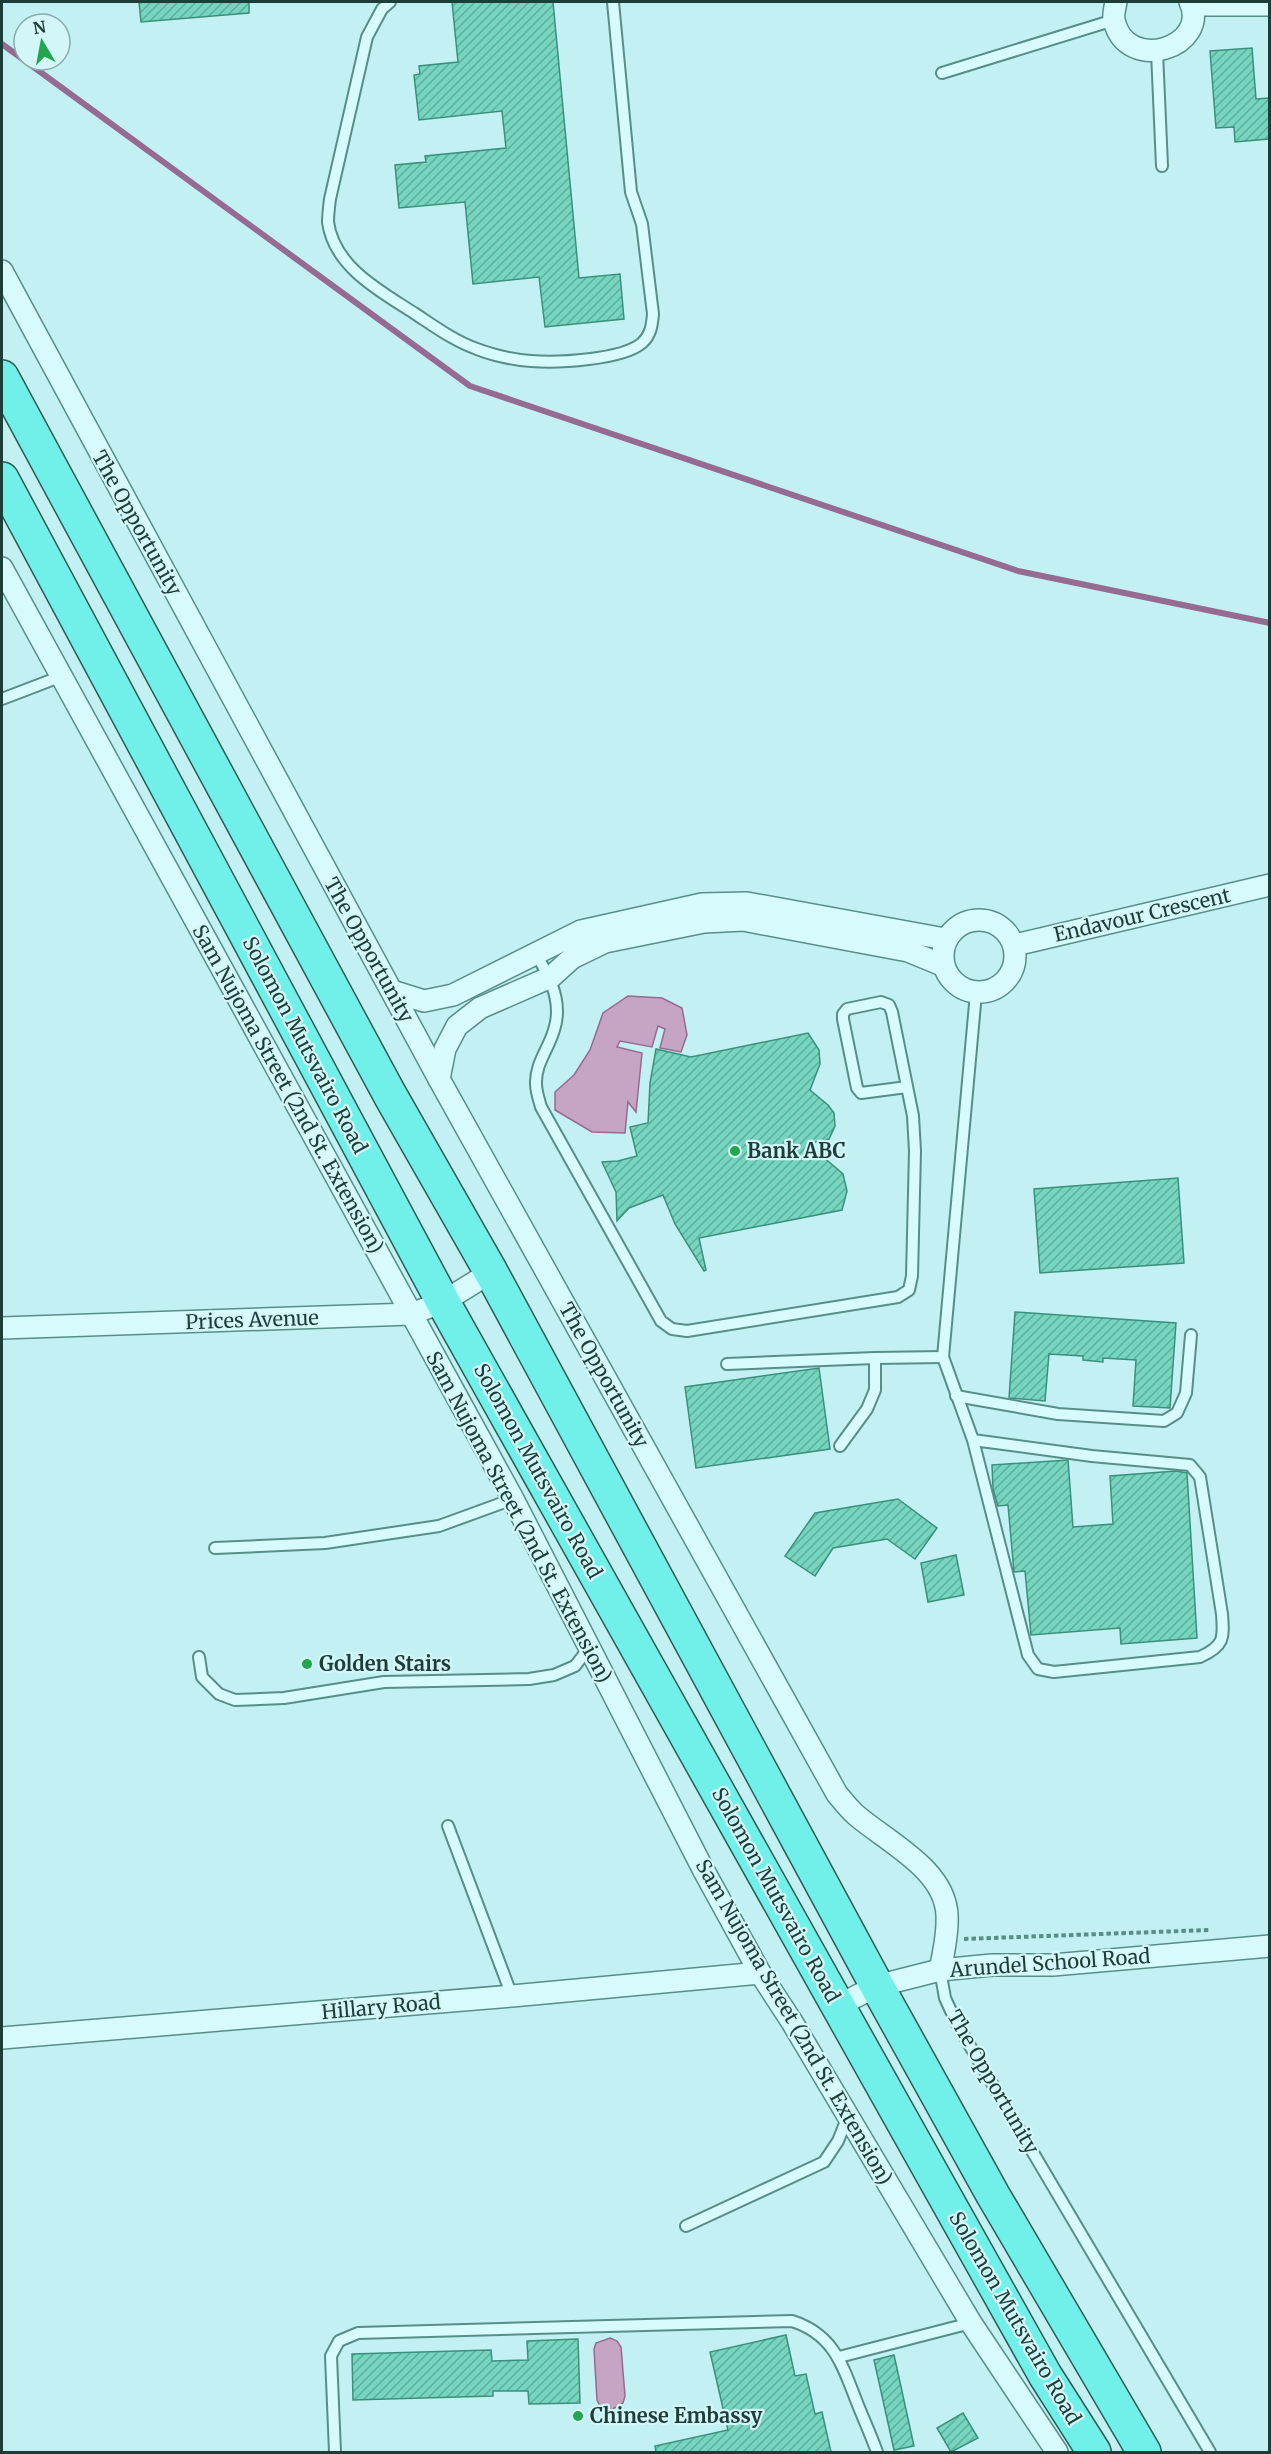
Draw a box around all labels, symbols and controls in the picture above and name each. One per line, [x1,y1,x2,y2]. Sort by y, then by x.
north arrow [12,12,72,72]
text: N [31,16,48,38]
street label: The Opportunity [87,446,188,600]
street label: The Opportunity [319,873,420,1027]
street label: Endavour Crescent [1051,882,1233,947]
street label: Sam Nujoma Street (2nd St. Extension) [187,920,389,1257]
street label: Solomon Mutsvairo Road [238,932,373,1157]
place label: Bank ABC [747,1138,846,1163]
marker: Bank ABC [728,1144,742,1158]
street label: The Opportunity [554,1298,655,1452]
street label: Prices Avenue [185,1305,319,1334]
street label: Sam Nujoma Street (2nd St. Extension) [421,1347,618,1687]
street label: Solomon Mutsvairo Road [469,1359,608,1583]
place label: Golden Stairs [319,1651,451,1676]
marker: Golden Stairs [300,1657,314,1671]
street label: Solomon Mutsvairo Road [707,1783,846,2007]
street label: Sam Nujoma Street (2nd St. Extension) [691,1855,898,2189]
street label: Arundel School Road [948,1943,1151,1982]
street label: Hillary Road [320,1989,442,2024]
street label: The Opportunity [942,2005,1045,2158]
street label: Solomon Mutsvairo Road [944,2207,1087,2429]
place label: Chinese Embassy [590,2403,762,2428]
marker: Chinese Embassy [571,2409,585,2423]

